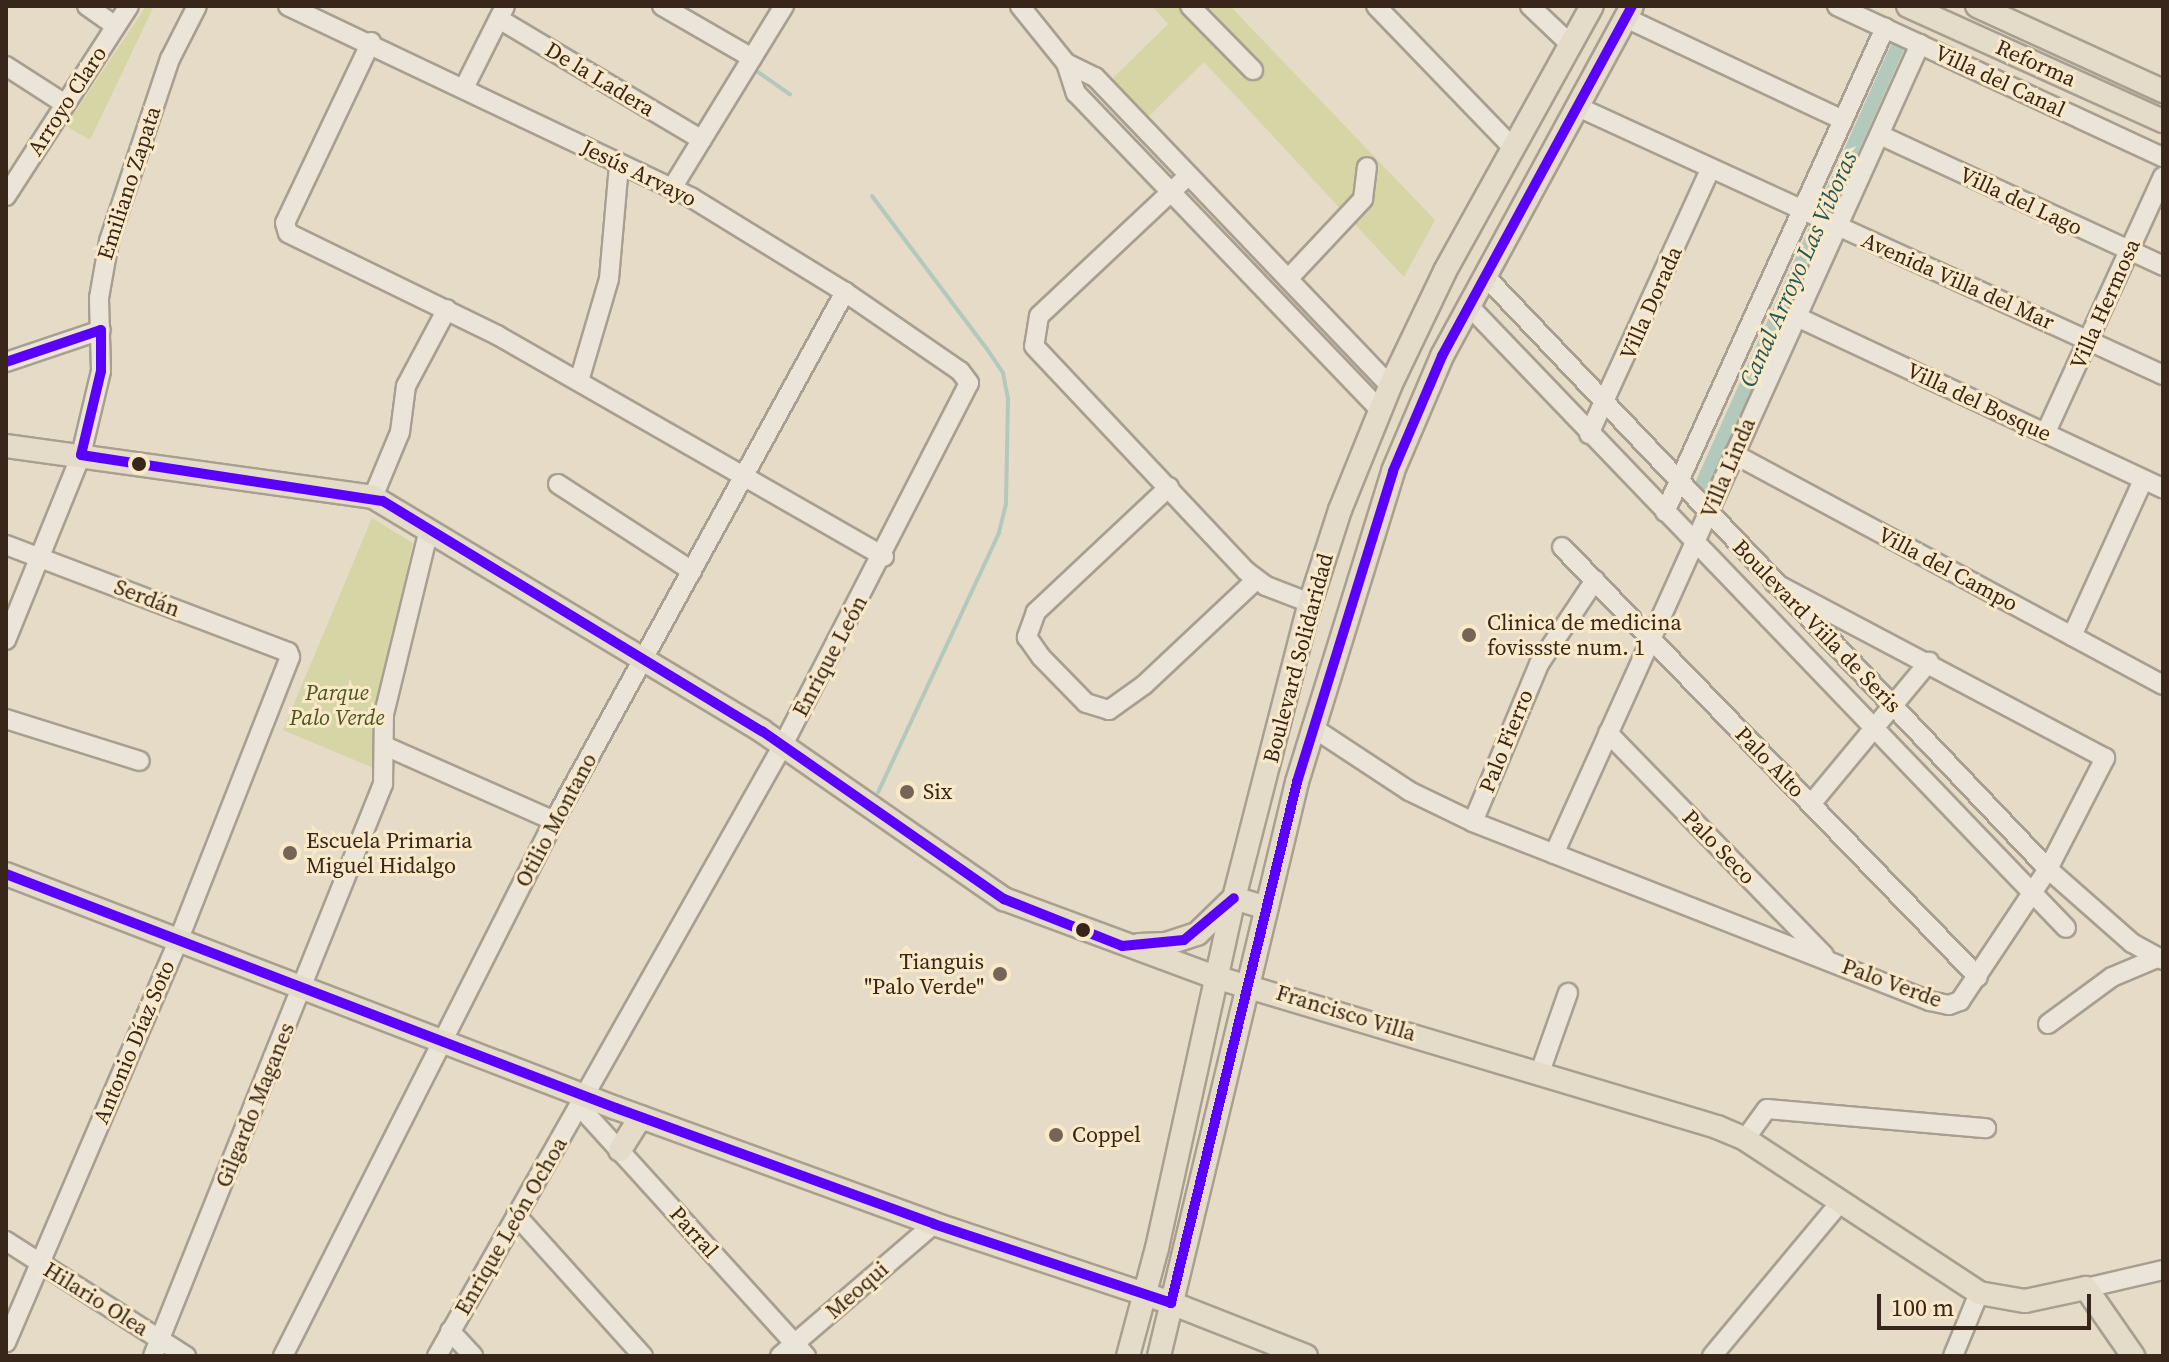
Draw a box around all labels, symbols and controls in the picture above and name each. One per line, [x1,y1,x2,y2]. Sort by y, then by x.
street label: Reforma [1992,34,2080,92]
street label: De la Ladera [541,36,659,122]
street label: Villa del Canal [1930,39,2070,123]
street label: Arroyo Claro [22,41,112,161]
street label: Emiliano Zapata [92,103,166,263]
street label: Jesús Arvayo [577,134,701,212]
water label: Canal Arroyo Las Viboras [1733,147,1863,391]
street label: Villa del Lago [1955,161,2087,241]
street label: Avenida Villa del Mar [1857,227,2059,335]
street label: Villa Hermosa [2064,235,2146,373]
street label: Villa Dorada [1614,242,1688,364]
street label: Villa del Bosque [1902,357,2056,447]
street label: Villa Linda [1695,414,1761,522]
unlabelled marker [131,456,147,472]
street label: Villa del Campo [1874,521,2022,617]
street label: Boulevard Viila de Seris [1727,534,1907,718]
street label: Boulevard Solidaridad [1257,550,1339,766]
street label: Serdán [110,573,184,623]
street label: Enrique León [787,591,873,721]
place label: Clinica de medicina fovissste num. 1 [1487,609,1682,660]
marker: Clinica de medicina fovissste num. 1 [1458,624,1480,646]
park label: Parque Palo Verde [289,679,385,730]
street label: Palo Fierro [1473,686,1539,796]
street label: Palo Alto [1730,721,1810,803]
street label: Otilio Montano [510,748,602,892]
place label: Six [923,779,952,805]
marker: Six [898,783,916,801]
street label: Palo Seco [1677,804,1761,890]
place label: Escuela Primaria Miguel Hidalgo [306,827,472,878]
marker: Escuela Primaria Miguel Hidalgo [281,844,299,862]
unlabelled marker [1075,922,1091,938]
place label: Tianguis "Palo Verde" [864,948,984,1000]
street label: Palo Verde [1838,953,1946,1013]
street label: Antonio Díaz Soto [88,956,180,1128]
marker: Tianguis "Palo Verde" [991,965,1009,983]
street label: Francisco Villa [1273,979,1419,1047]
street label: Gilgardo Maganes [210,1019,300,1191]
place label: Coppel [1072,1122,1141,1148]
marker: Coppel [1047,1126,1065,1144]
street label: Enrique León Ochoa [449,1132,573,1320]
street label: Parral [664,1201,724,1263]
street label: Hilario Olea [39,1256,153,1342]
street label: Meoqui [820,1256,894,1324]
scale bar [1881,1278,2095,1328]
text: 100 m [1891,1291,1954,1324]

